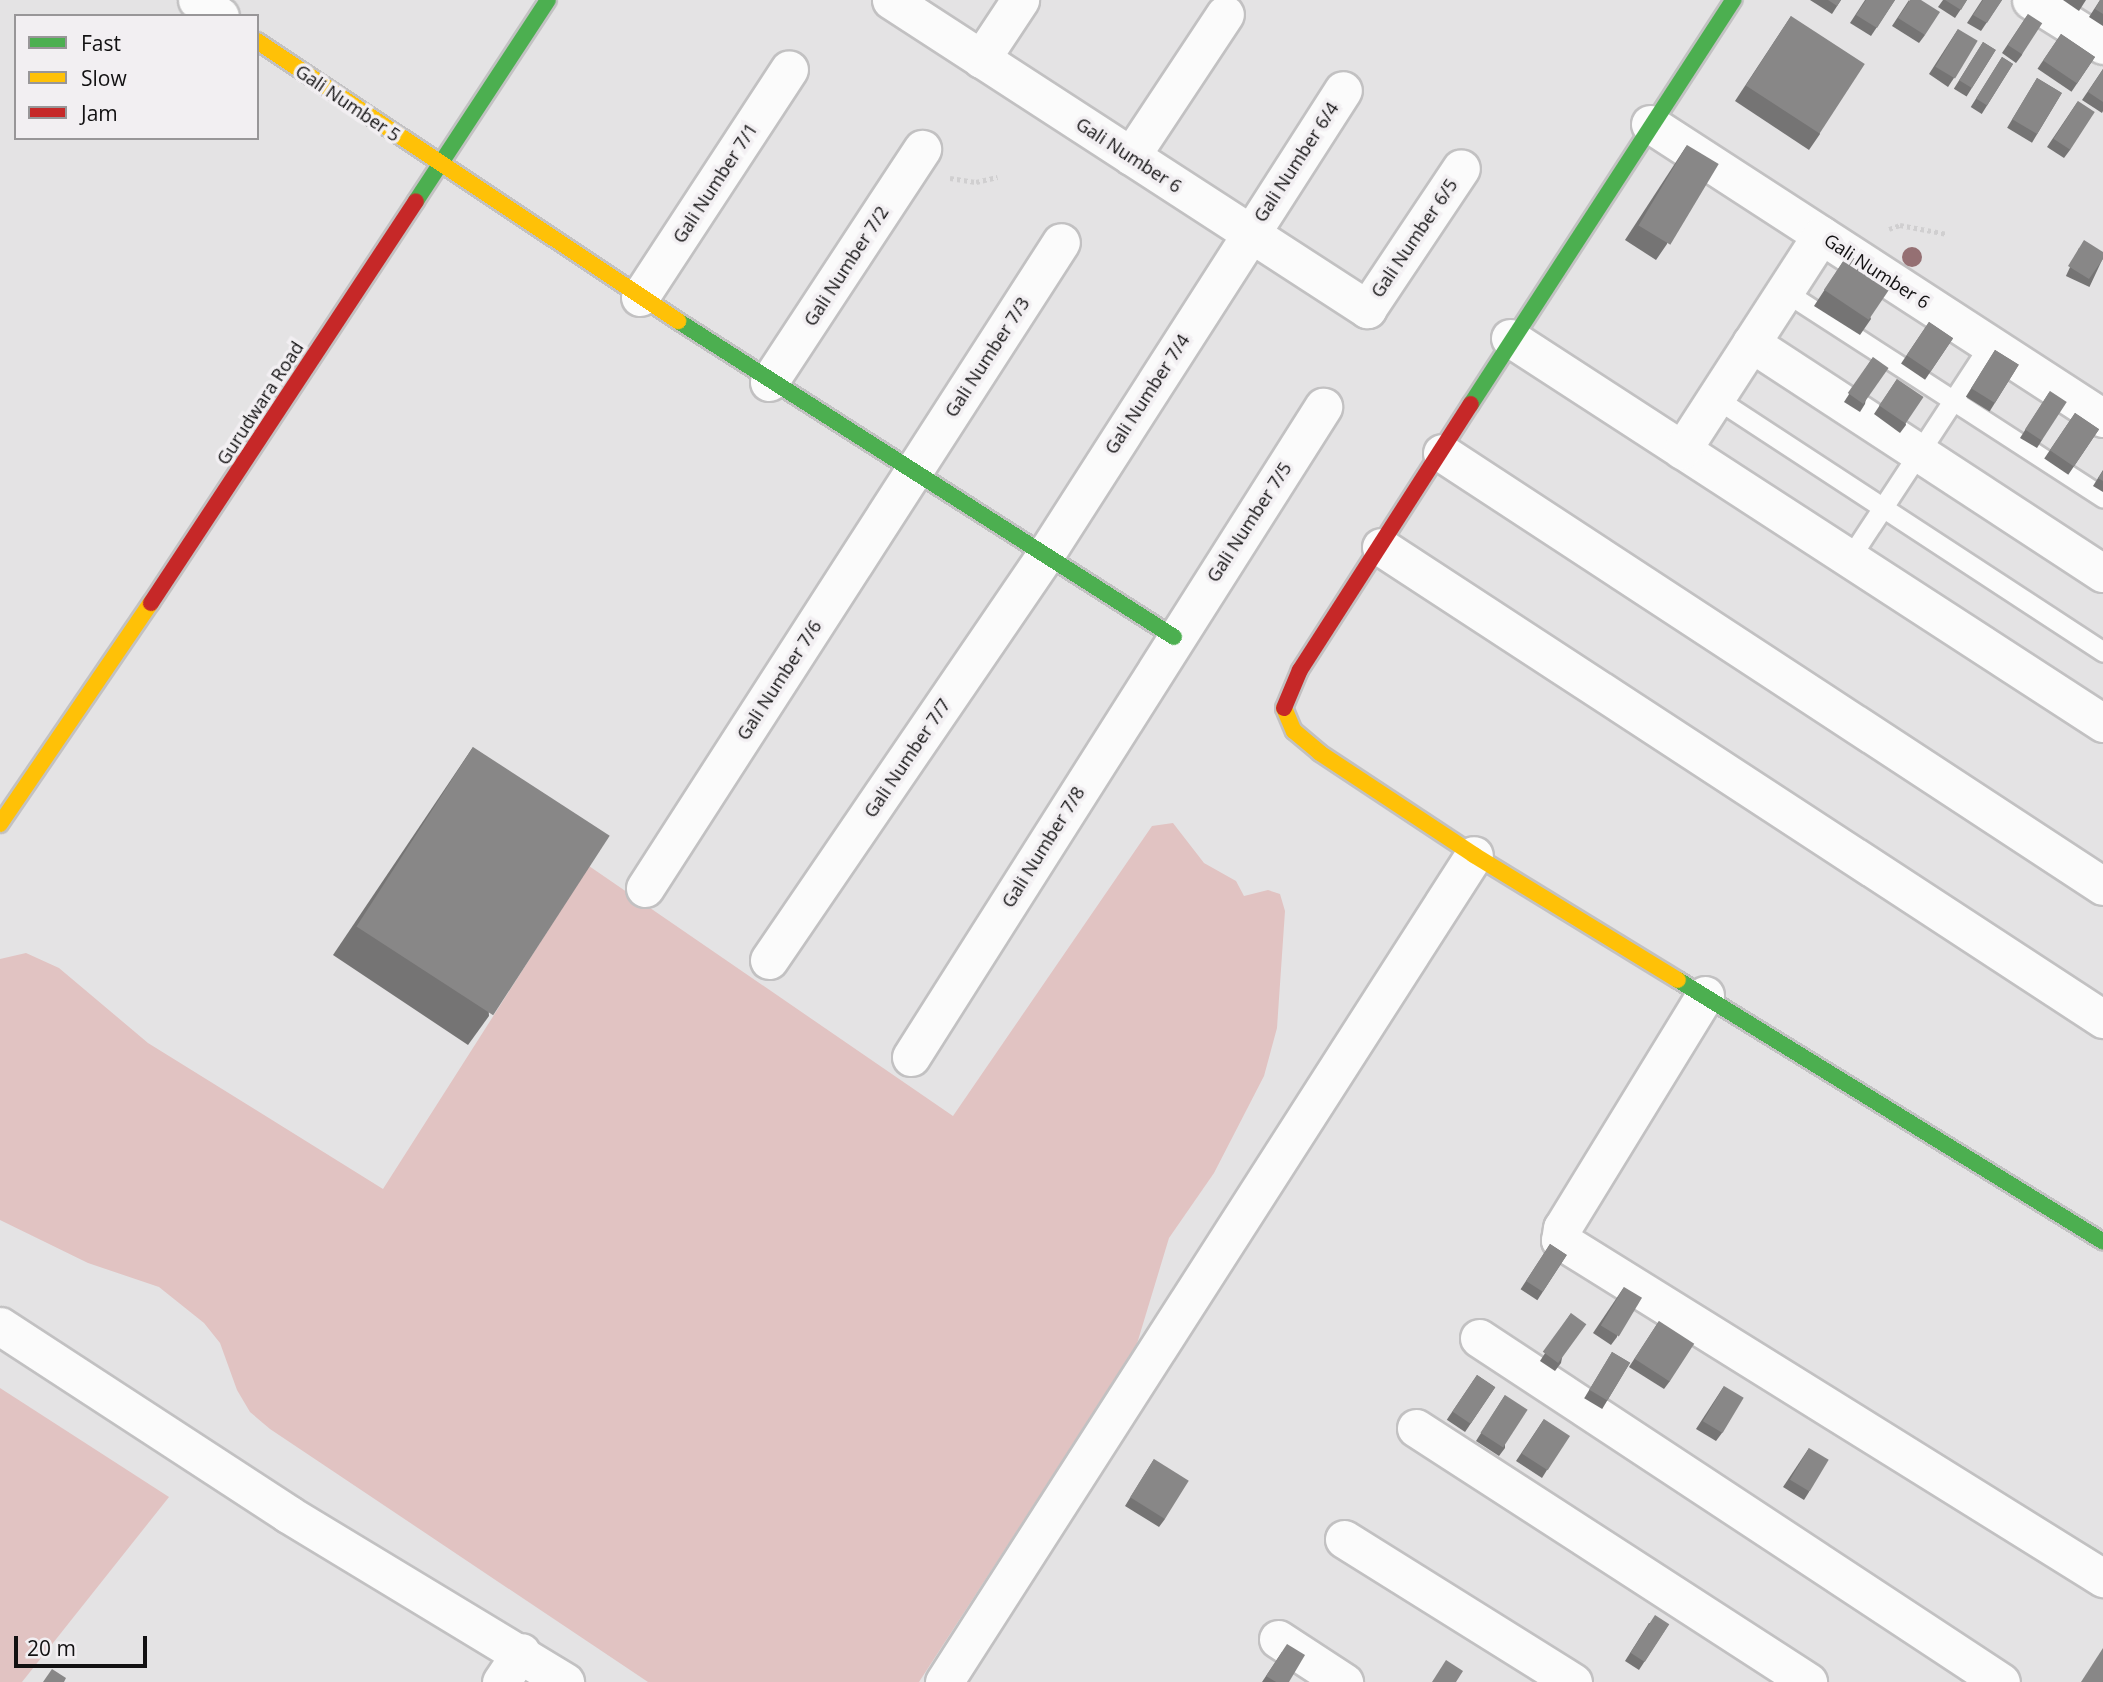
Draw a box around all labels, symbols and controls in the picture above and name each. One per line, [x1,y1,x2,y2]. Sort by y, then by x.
legend [14,14,259,140]
text: Fast [81,29,121,57]
street label: Gali Number 5 [292,60,404,146]
text: Slow [81,64,127,92]
street label: Gali Number 6/4 [1249,98,1343,226]
text: Jam [81,99,118,127]
street label: Gali Number 6 [1072,113,1186,197]
street label: Gali Number 7/1 [668,119,762,247]
street label: Gali Number 6/5 [1366,175,1462,301]
street label: Gali Number 7/2 [799,202,893,330]
street label: Gali Number 6 [1820,229,1934,313]
street label: Gali Number 7/3 [940,293,1034,421]
street label: Gali Number 7/4 [1100,330,1194,458]
street label: Gurudwara Road [212,337,308,469]
street label: Gali Number 7/5 [1202,458,1296,586]
street label: Gali Number 7/6 [732,616,826,744]
street label: Gali Number 7/7 [859,695,955,821]
street label: Gali Number 7/8 [997,783,1089,911]
scale bar [18,1622,150,1666]
text: 20 m [27,1634,76,1662]

